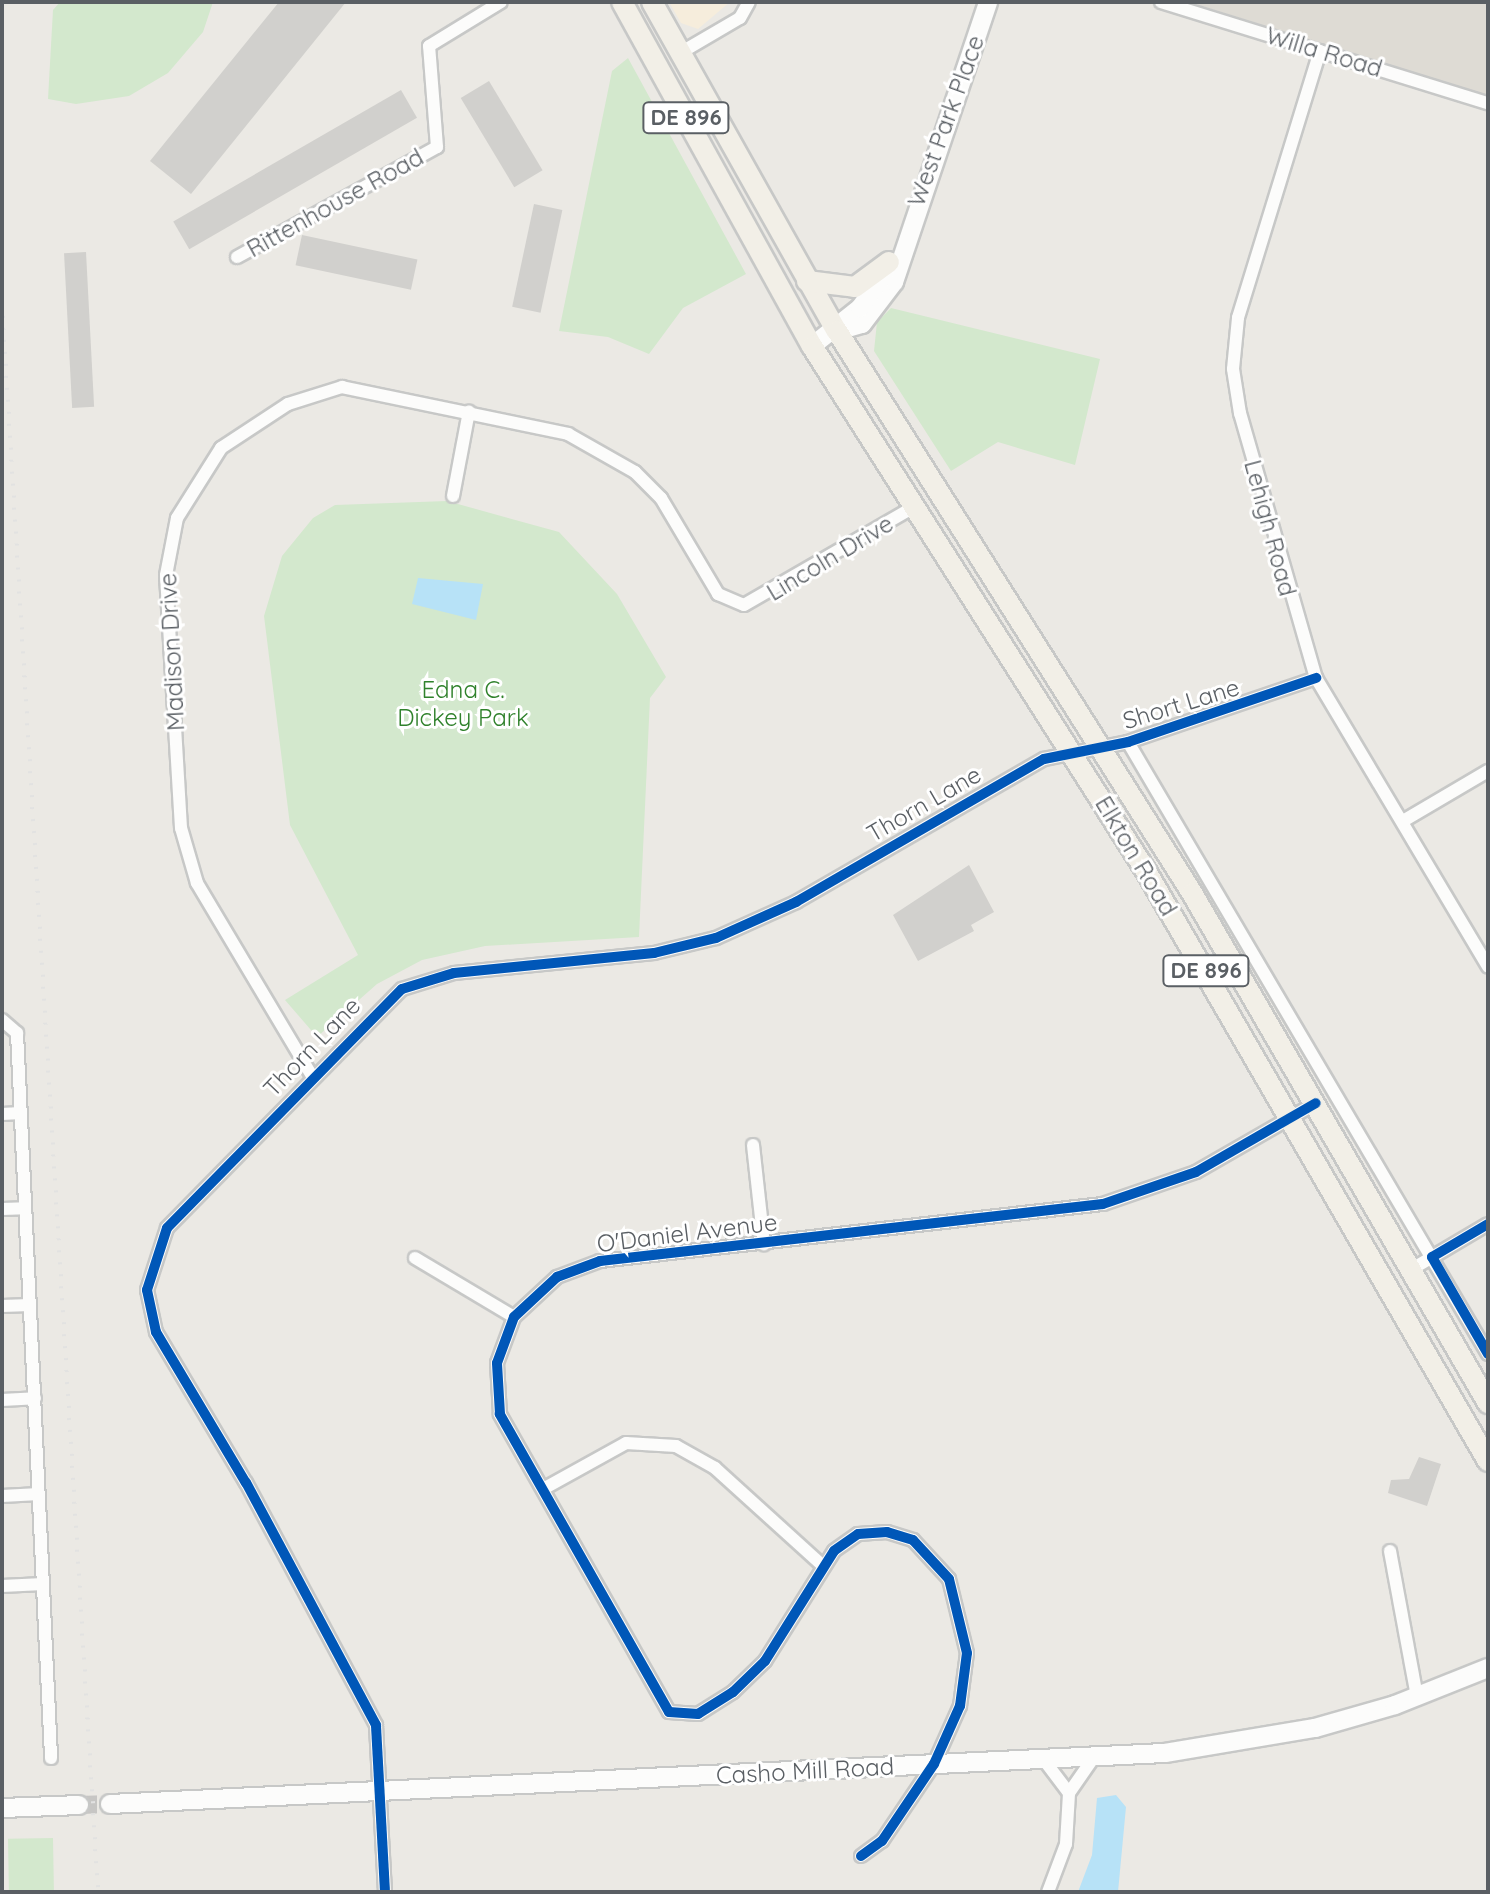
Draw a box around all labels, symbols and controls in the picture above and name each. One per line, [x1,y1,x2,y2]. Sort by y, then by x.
street label: Willa Road [1262,21,1386,83]
street label: West Park Place [902,31,990,211]
road number: DE 896 [642,100,730,136]
street label: Rittenhouse Road [242,143,428,263]
street label: Lehigh Road [1238,457,1302,599]
street label: Lincoln Drive [762,509,898,607]
street label: Madison Drive [153,572,191,732]
street label: Short Lane [1119,673,1243,735]
park label: Edna C. Dickey Park [397,676,529,732]
street label: Thorn Lane [862,760,986,848]
street label: Elkton Road [1089,791,1183,921]
road number: DE 896 [1162,953,1250,989]
street label: Thorn Lane [258,991,366,1103]
street label: O'Daniel Avenue [595,1208,779,1258]
street label: Casho Mill Road [715,1752,895,1790]

